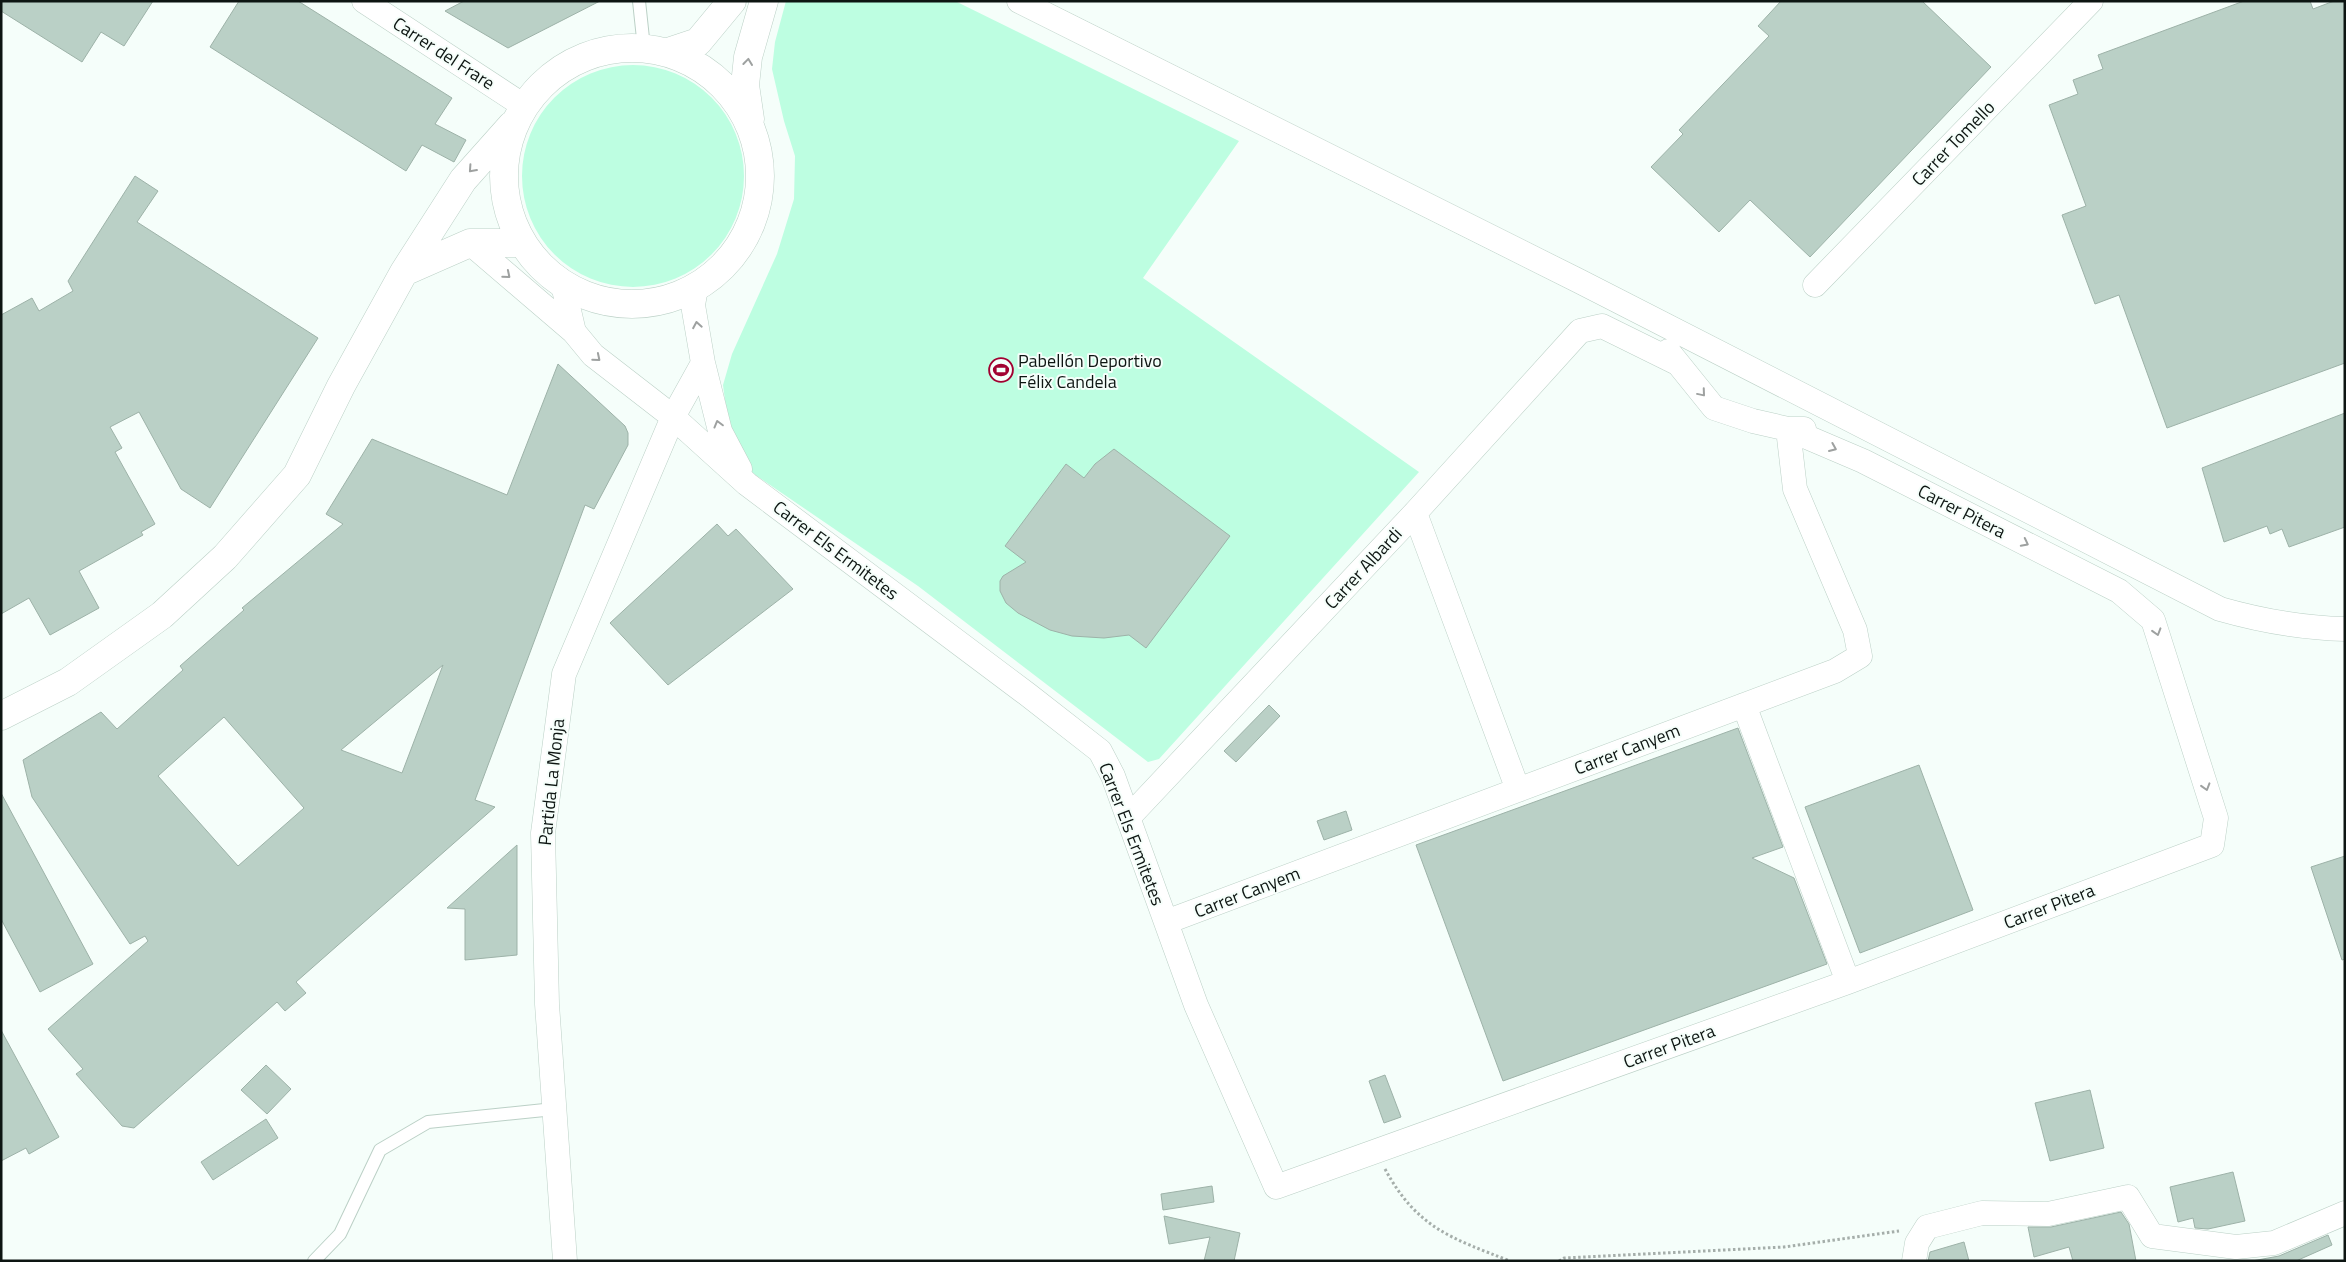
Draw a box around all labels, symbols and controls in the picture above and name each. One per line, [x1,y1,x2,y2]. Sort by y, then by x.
street label: Carrer del Frare [388,10,500,96]
one-way arrow [742,57,752,66]
street label: Carrer Tomello [1905,94,2001,192]
one-way arrow [469,164,478,173]
one-way arrow [501,269,510,278]
one-way arrow [692,321,702,330]
place label: Pabellón Deportivo Félix Candela [1018,347,1162,395]
one-way arrow [592,352,601,361]
sports icon: Pabellón Deportivo Félix Candela [988,357,1014,383]
one-way arrow [1696,388,1705,397]
one-way arrow [714,421,724,429]
one-way arrow [1828,441,1837,452]
street label: Carrer Pitera [1913,477,2011,545]
street label: Carrer Els Ermitetes [768,494,904,606]
street label: Carrer Albardi [1318,521,1408,615]
one-way arrow [2020,537,2029,547]
one-way arrow [2151,627,2161,635]
street label: Carrer Canyem [1570,716,1684,782]
street label: Partida La Monja [531,717,571,847]
street label: Carrer Els Ermitetes [1092,759,1172,909]
one-way arrow [2200,782,2210,790]
street label: Carrer Canyem [1190,859,1304,925]
street label: Carrer Pitera [2000,876,2098,936]
street label: Carrer Pitera [1619,1017,1719,1075]

